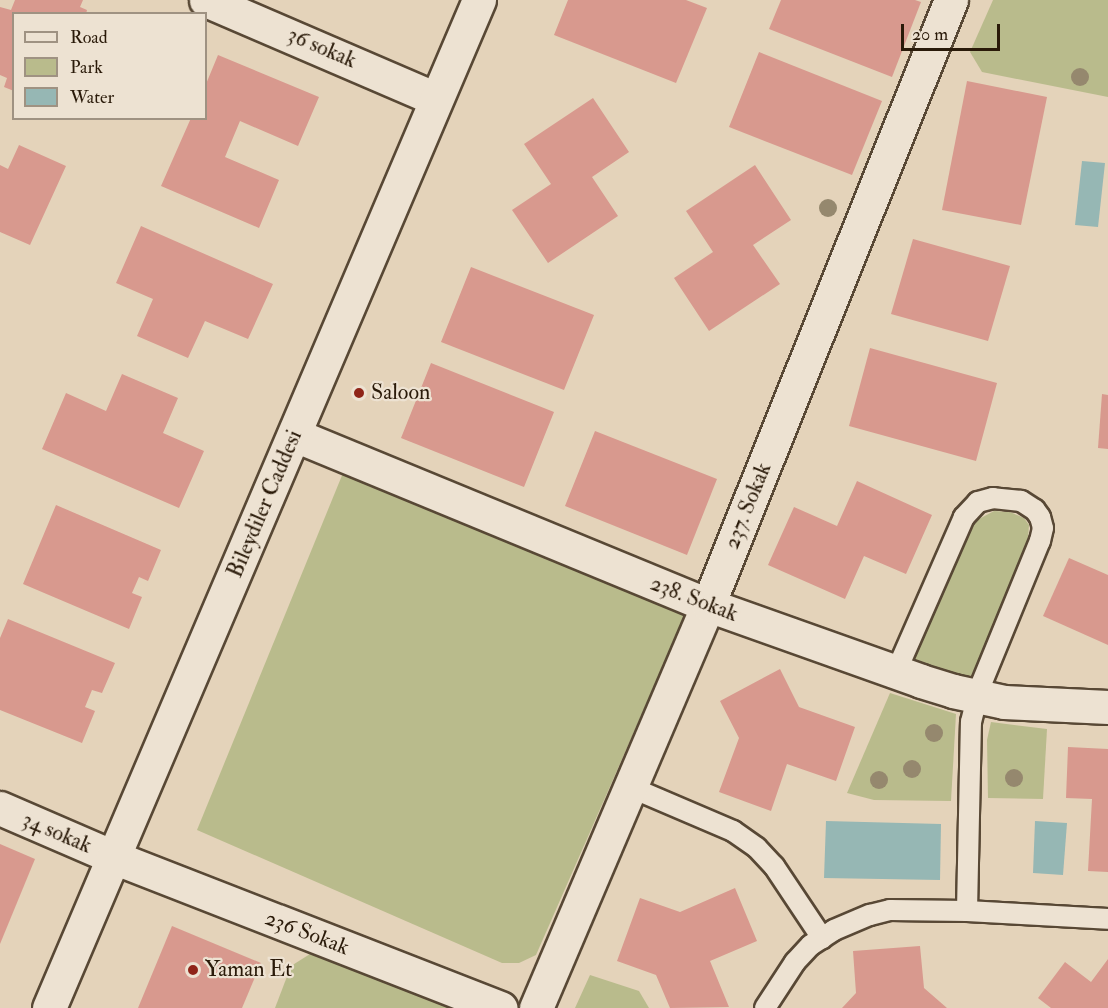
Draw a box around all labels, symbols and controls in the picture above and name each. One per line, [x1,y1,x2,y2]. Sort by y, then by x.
legend [12,12,207,120]
scale bar [904,12,1003,50]
street label: 36 sokak [284,22,360,74]
text: 20 m [912,23,948,46]
text: Road [70,26,108,49]
text: Park [70,56,103,79]
text: Water [70,86,114,109]
place label: Saloon [371,380,430,406]
marker: Saloon [352,386,366,400]
street label: Bileydiler Caddesi [222,426,308,582]
street label: 237. Sokak [719,459,777,553]
street label: 238. Sokak [647,570,741,628]
street label: 34 sokak [18,807,96,859]
street label: 236 Sokak [261,905,353,961]
place label: Yaman Et [205,957,292,983]
marker: Yaman Et [186,963,200,977]

